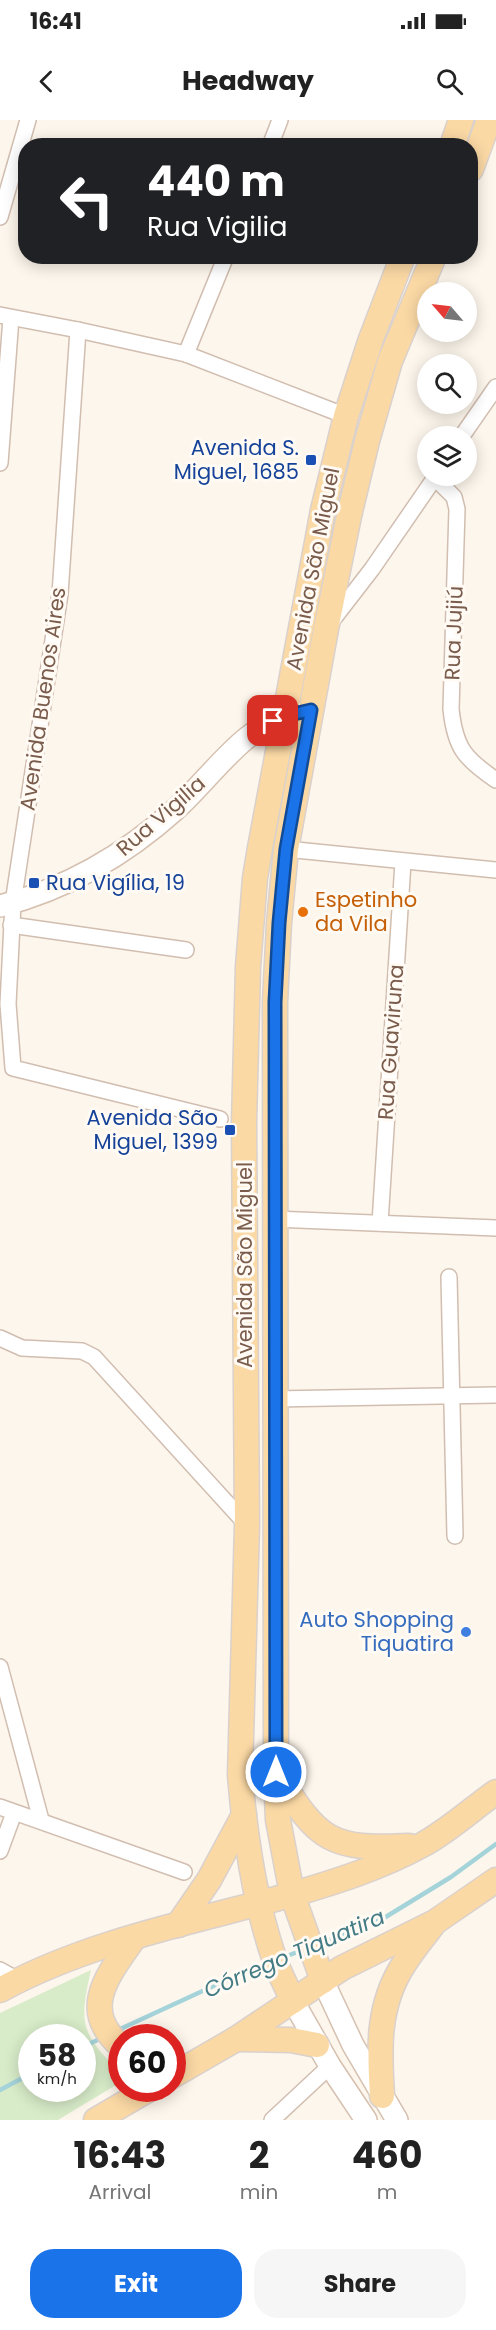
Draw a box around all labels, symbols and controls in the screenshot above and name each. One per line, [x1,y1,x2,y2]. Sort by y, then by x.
text: 16:41 [30,6,82,37]
text: Headway [182,62,314,99]
icon: back [30,65,63,98]
icon: search [433,65,466,98]
text: 440 m [147,152,285,211]
icon: left [48,162,126,240]
text: Rua Vigilia [147,208,287,245]
north arrow [417,282,477,342]
map controls [417,282,477,486]
button: search [417,354,477,414]
button: layers [417,426,477,486]
place label: Avenida S. Miguel, 1685 [174,433,299,486]
marker: Avenida S. Miguel, 1685 [304,453,318,467]
street label: Avenida São Miguel [279,465,346,673]
street label: Avenida Buenos Aires [12,585,73,813]
street label: Rua Jujiú [437,585,470,681]
pin [247,695,298,746]
icon: arrive [256,704,289,737]
street label: Rua Vigilia [110,769,211,862]
place label: Rua Vigília, 19 [46,868,185,897]
marker: Rua Vigília, 19 [27,876,41,890]
place label: Espetinho da Vila [315,885,417,938]
marker: Espetinho da Vila [296,905,310,919]
street label: Rua Guaviruna [371,963,410,1121]
place label: Avenida São Miguel, 1399 [86,1103,218,1156]
marker: Avenida São Miguel, 1399 [223,1123,237,1137]
street label: Avenida São Miguel [230,1162,259,1368]
place label: Auto Shopping Tiquatira [299,1605,454,1658]
marker: Auto Shopping Tiquatira [459,1625,473,1639]
position arrow [244,1740,308,1804]
water label: Córrego Tiquatira [199,1901,390,2006]
speed limit sign: 60 [108,2024,186,2102]
text: 58 [38,2034,76,2077]
text: km/h [37,2068,77,2089]
text: 16:43 [74,2130,166,2181]
text: 2 [249,2130,269,2181]
text: 460 [352,2130,422,2181]
text: Arrival [88,2178,151,2206]
text: min [240,2178,278,2206]
text: m [377,2178,397,2206]
button: Exit [30,2249,242,2318]
button: Share [254,2249,466,2318]

